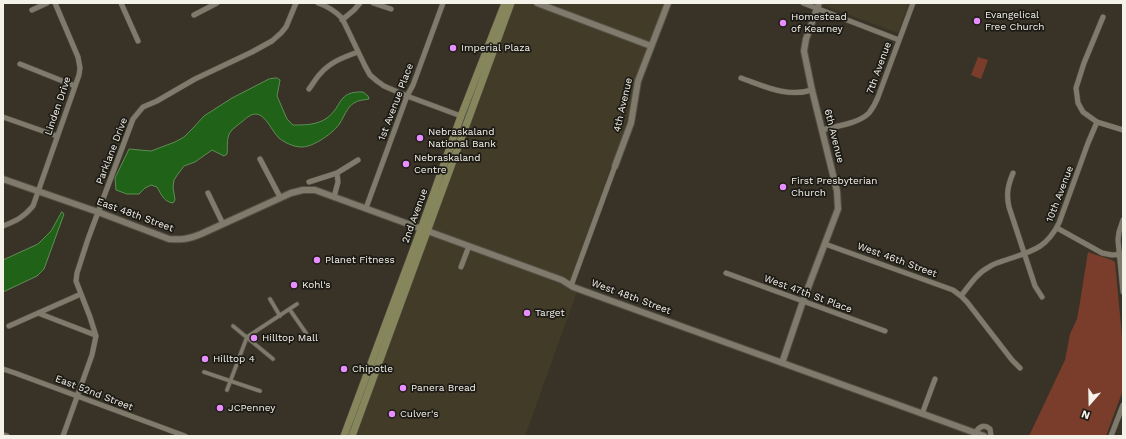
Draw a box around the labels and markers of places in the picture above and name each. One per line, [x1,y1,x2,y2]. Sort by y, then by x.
place label: Evangelical Free Church [985,9,1044,32]
place label: Homestead of Kearney [791,11,847,34]
marker: Evangelical Free Church [972,16,982,26]
marker: Homestead of Kearney [778,18,788,28]
place label: Imperial Plaza [461,42,530,54]
marker: Imperial Plaza [448,43,458,53]
place label: Nebraskaland National Bank [428,126,496,150]
marker: Nebraskaland National Bank [415,133,425,143]
place label: Nebraskaland Centre [414,152,481,176]
marker: Nebraskaland Centre [401,159,411,169]
place label: First Presbyterian Church [791,175,877,198]
marker: First Presbyterian Church [778,182,788,192]
place label: Planet Fitness [325,254,395,266]
marker: Planet Fitness [312,255,322,265]
place label: Kohl's [302,279,331,291]
marker: Kohl's [289,280,299,290]
place label: Target [535,307,565,319]
marker: Target [522,308,532,318]
place label: Hilltop Mall [262,332,318,344]
marker: Hilltop Mall [249,333,259,343]
place label: Hilltop 4 [213,353,255,365]
marker: Hilltop 4 [200,354,210,364]
place label: Chipotle [352,363,393,375]
marker: Chipotle [339,364,349,374]
place label: Panera Bread [411,382,476,394]
marker: Panera Bread [398,383,408,393]
place label: JCPenney [228,402,275,414]
marker: JCPenney [215,403,225,413]
place label: Culver's [400,408,438,420]
marker: Culver's [387,409,397,419]

